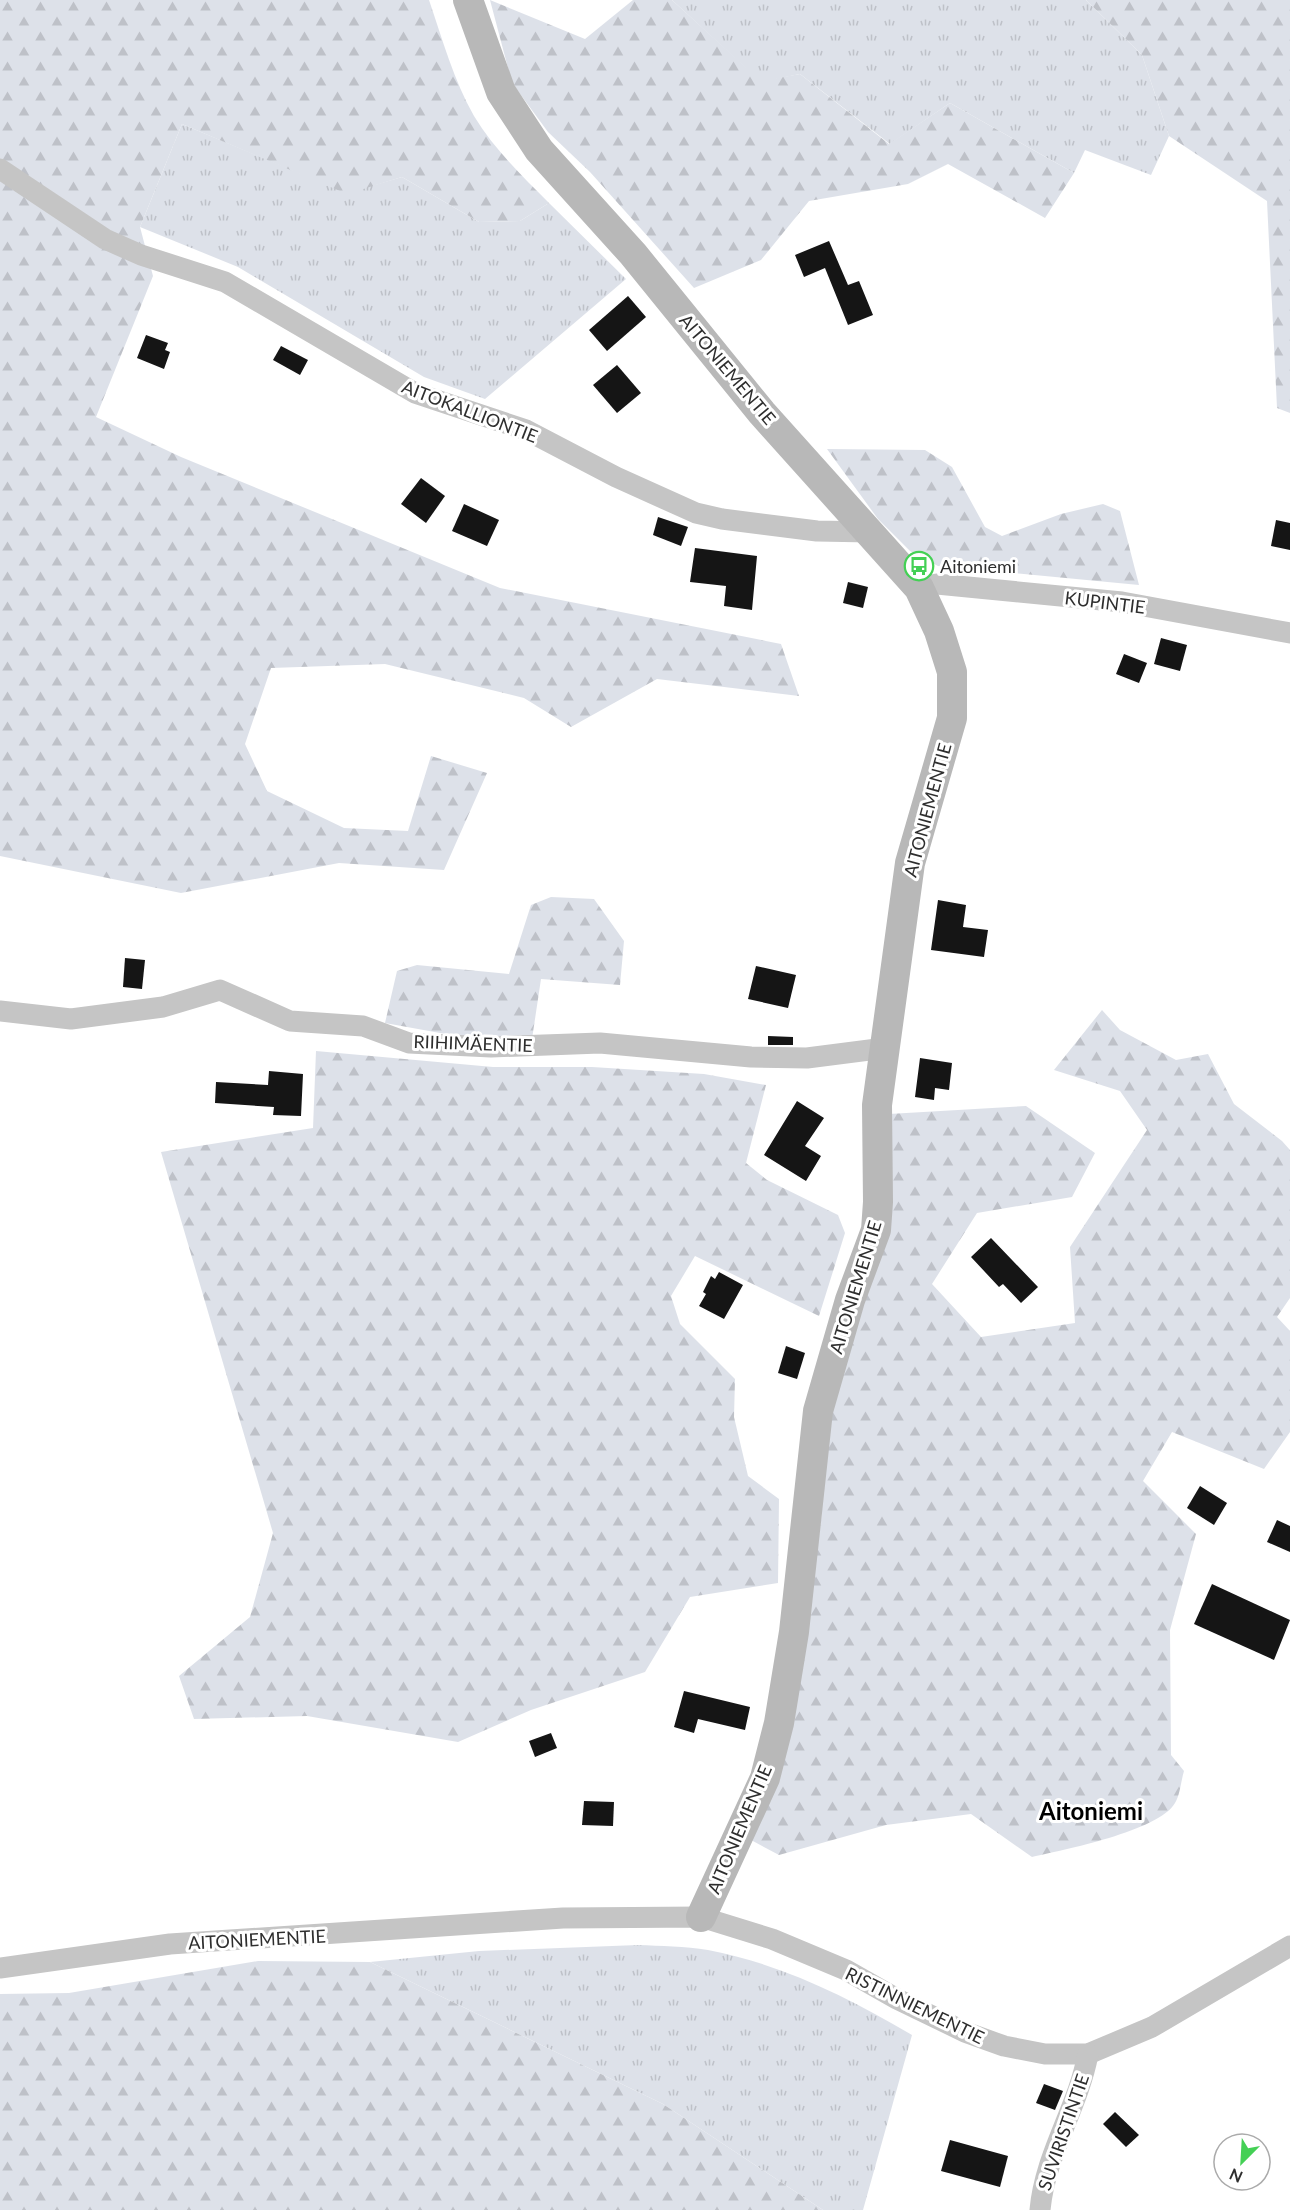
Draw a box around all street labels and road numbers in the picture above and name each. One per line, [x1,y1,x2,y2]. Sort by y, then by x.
street label: AITONIEMENTIE [675,309,781,429]
street label: AITOKALLIONTIE [399,375,541,447]
street label: KUPINTIE [1064,586,1146,618]
street label: AITONIEMENTIE [899,741,955,879]
street label: RIIHIMÄENTIE [413,1030,533,1056]
street label: AITONIEMENTIE [824,1218,886,1356]
street label: AITONIEMENTIE [702,1761,776,1897]
street label: AITONIEMENTIE [188,1924,326,1954]
street label: RISTINNIEMENTIE [842,1962,988,2048]
street label: SUVIRISTINTIE [1033,2071,1093,2193]

